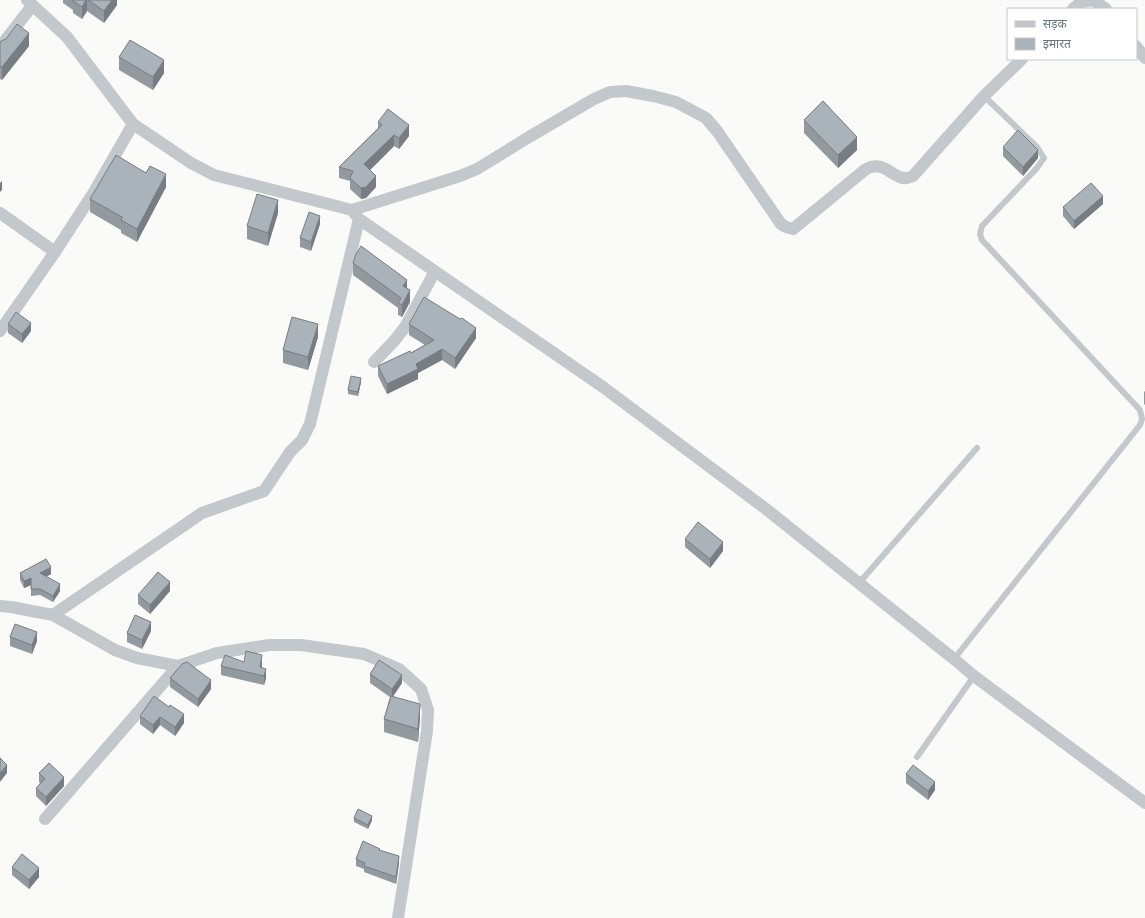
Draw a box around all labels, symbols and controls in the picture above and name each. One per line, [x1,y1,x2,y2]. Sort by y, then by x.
legend [1007,8,1137,60]
text: सड़क [1043,17,1068,32]
text: इमारत [1043,37,1072,52]

